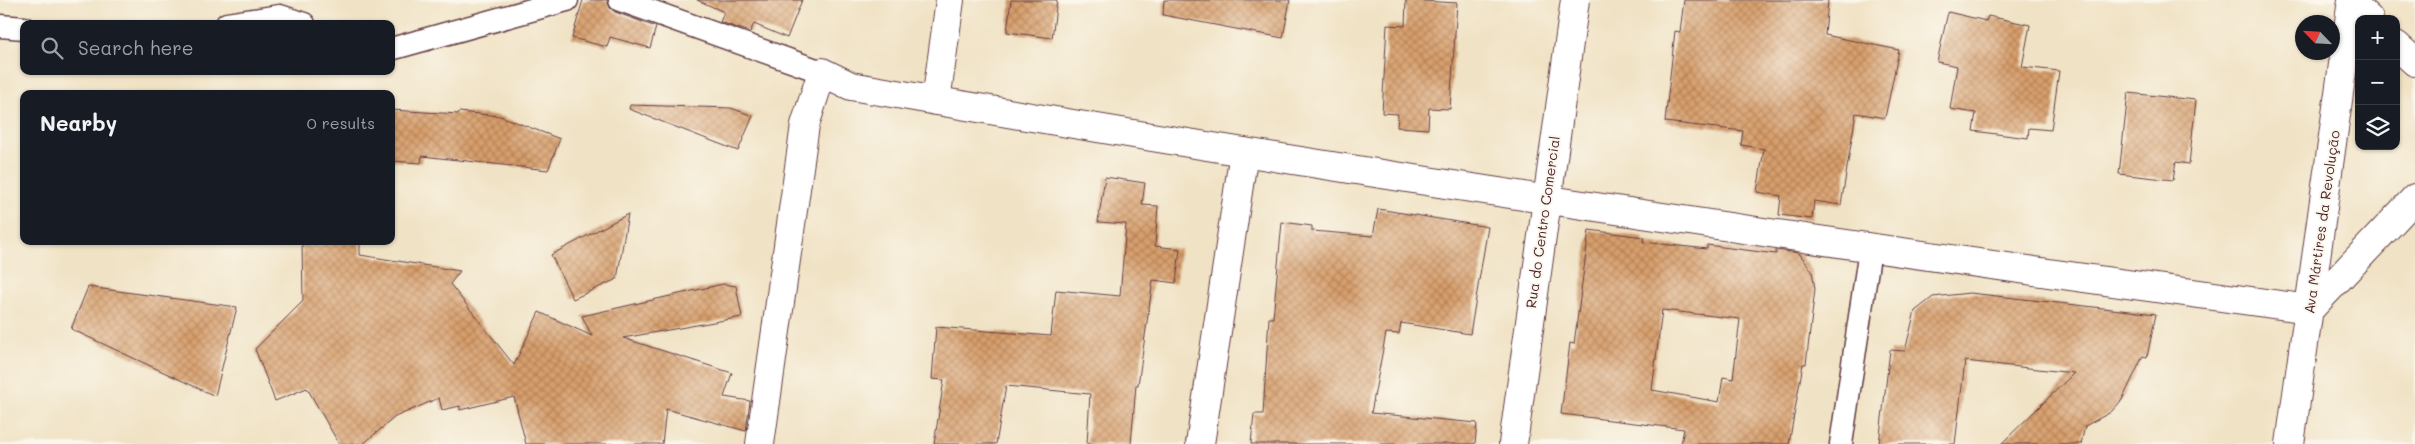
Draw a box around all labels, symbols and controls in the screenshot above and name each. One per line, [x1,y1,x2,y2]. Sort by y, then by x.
north arrow [2295,15,2340,60]
map controls [2355,15,2400,150]
button: + [2355,15,2400,60]
search box [20,20,395,75]
icon: search [38,34,66,62]
text: Search here [78,35,194,60]
button: − [2355,60,2400,105]
button: layers [2355,105,2400,150]
text: Nearby [40,109,117,136]
text: 0 results [307,112,375,133]
street label: Ava Mártires da Revolução [2299,129,2344,315]
street label: Rua do Centro Comercial [1521,135,1564,309]

